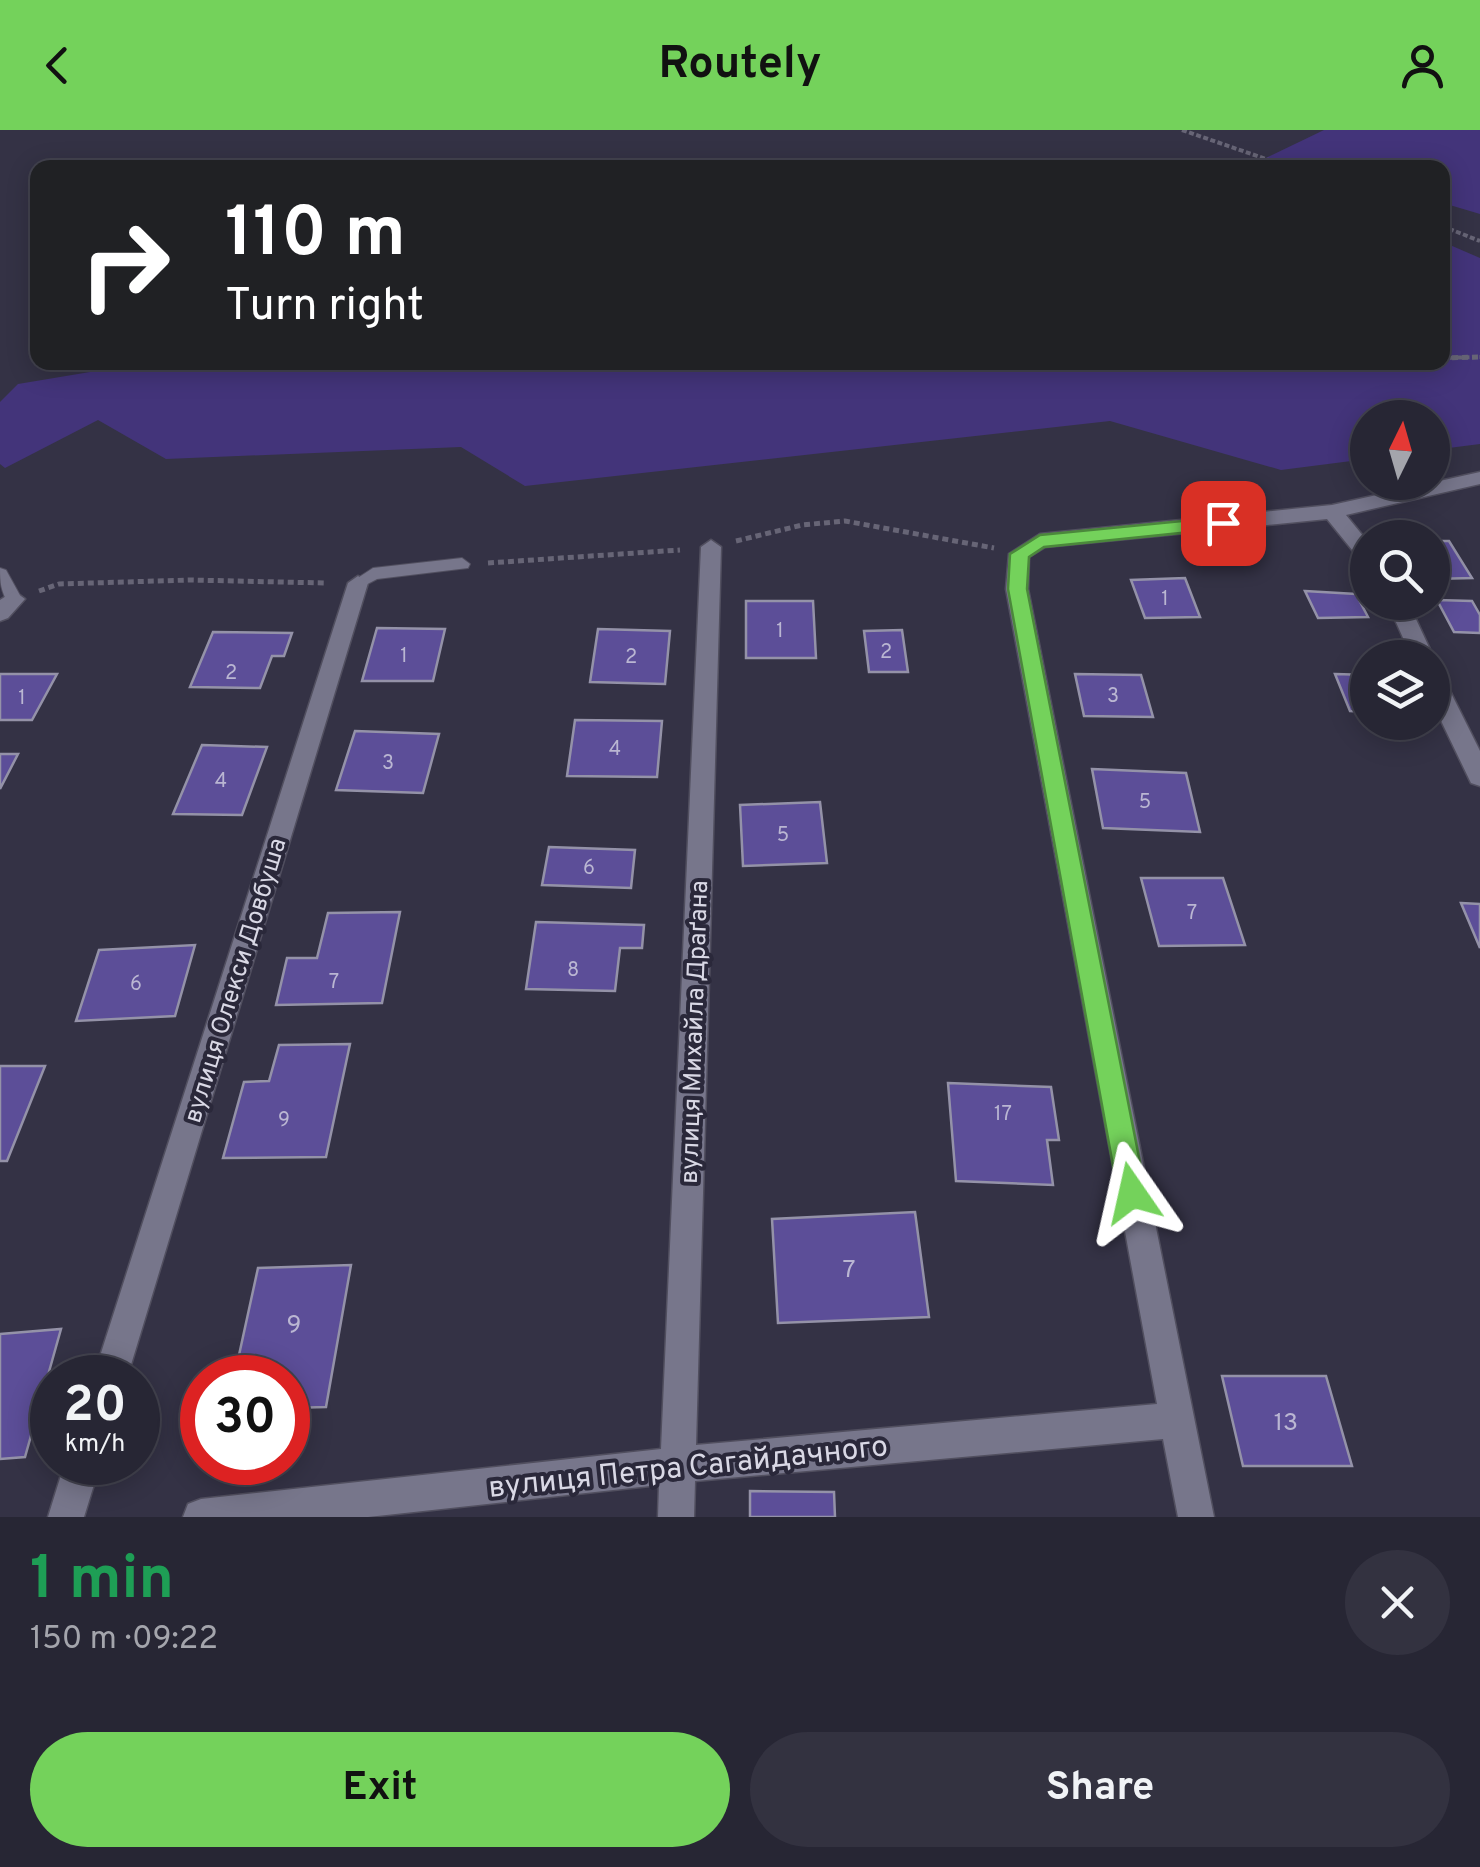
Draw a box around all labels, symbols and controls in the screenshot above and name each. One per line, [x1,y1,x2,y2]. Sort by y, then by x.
text: Routely [659,37,821,94]
icon: back [30,38,85,93]
icon: person [1395,38,1450,93]
text: 110 m [225,192,406,281]
icon: right [60,200,190,330]
text: Turn right [225,279,424,336]
north arrow [1350,400,1450,500]
map controls [1350,400,1450,740]
pin [1181,481,1266,566]
icon: arrive [1196,496,1251,551]
button: search [1350,520,1450,620]
house number: 1 [1161,587,1169,613]
house number: 1 [776,619,784,645]
house number: 2 [880,640,892,666]
button: layers [1350,640,1450,740]
house number: 1 [400,644,408,670]
house number: 2 [625,645,637,671]
house number: 2 [225,661,237,687]
house number: 3 [1107,684,1119,710]
house number: 1 [18,686,26,712]
house number: 4 [609,737,621,763]
house number: 3 [382,751,394,777]
house number: 4 [215,769,227,795]
house number: 5 [1139,790,1151,816]
house number: 5 [777,823,789,849]
street label: вулиця Олекси Довбуша [178,835,295,1127]
house number: 6 [583,856,595,882]
street label: вулиця Михайла Драґана [675,880,717,1184]
house number: 7 [1187,901,1197,927]
house number: 8 [567,958,579,984]
house number: 7 [329,970,339,996]
house number: 6 [130,972,142,998]
house number: 17 [994,1102,1012,1128]
house number: 9 [278,1108,290,1134]
position arrow [1080,1141,1184,1245]
house number: 7 [842,1255,856,1287]
house number: 9 [287,1310,301,1342]
speed limit sign: 30 [180,1355,310,1485]
text: 20 [63,1376,127,1439]
house number: 13 [1274,1408,1298,1440]
text: km/h [65,1429,125,1461]
street label: вулиця Петра Сагайдачного [487,1429,890,1508]
text: 1 min [30,1544,174,1620]
button: close [1345,1550,1450,1655]
text: 150 m · 09:22 [30,1620,218,1660]
button: Exit [30,1732,730,1847]
button: Share [750,1732,1450,1847]

